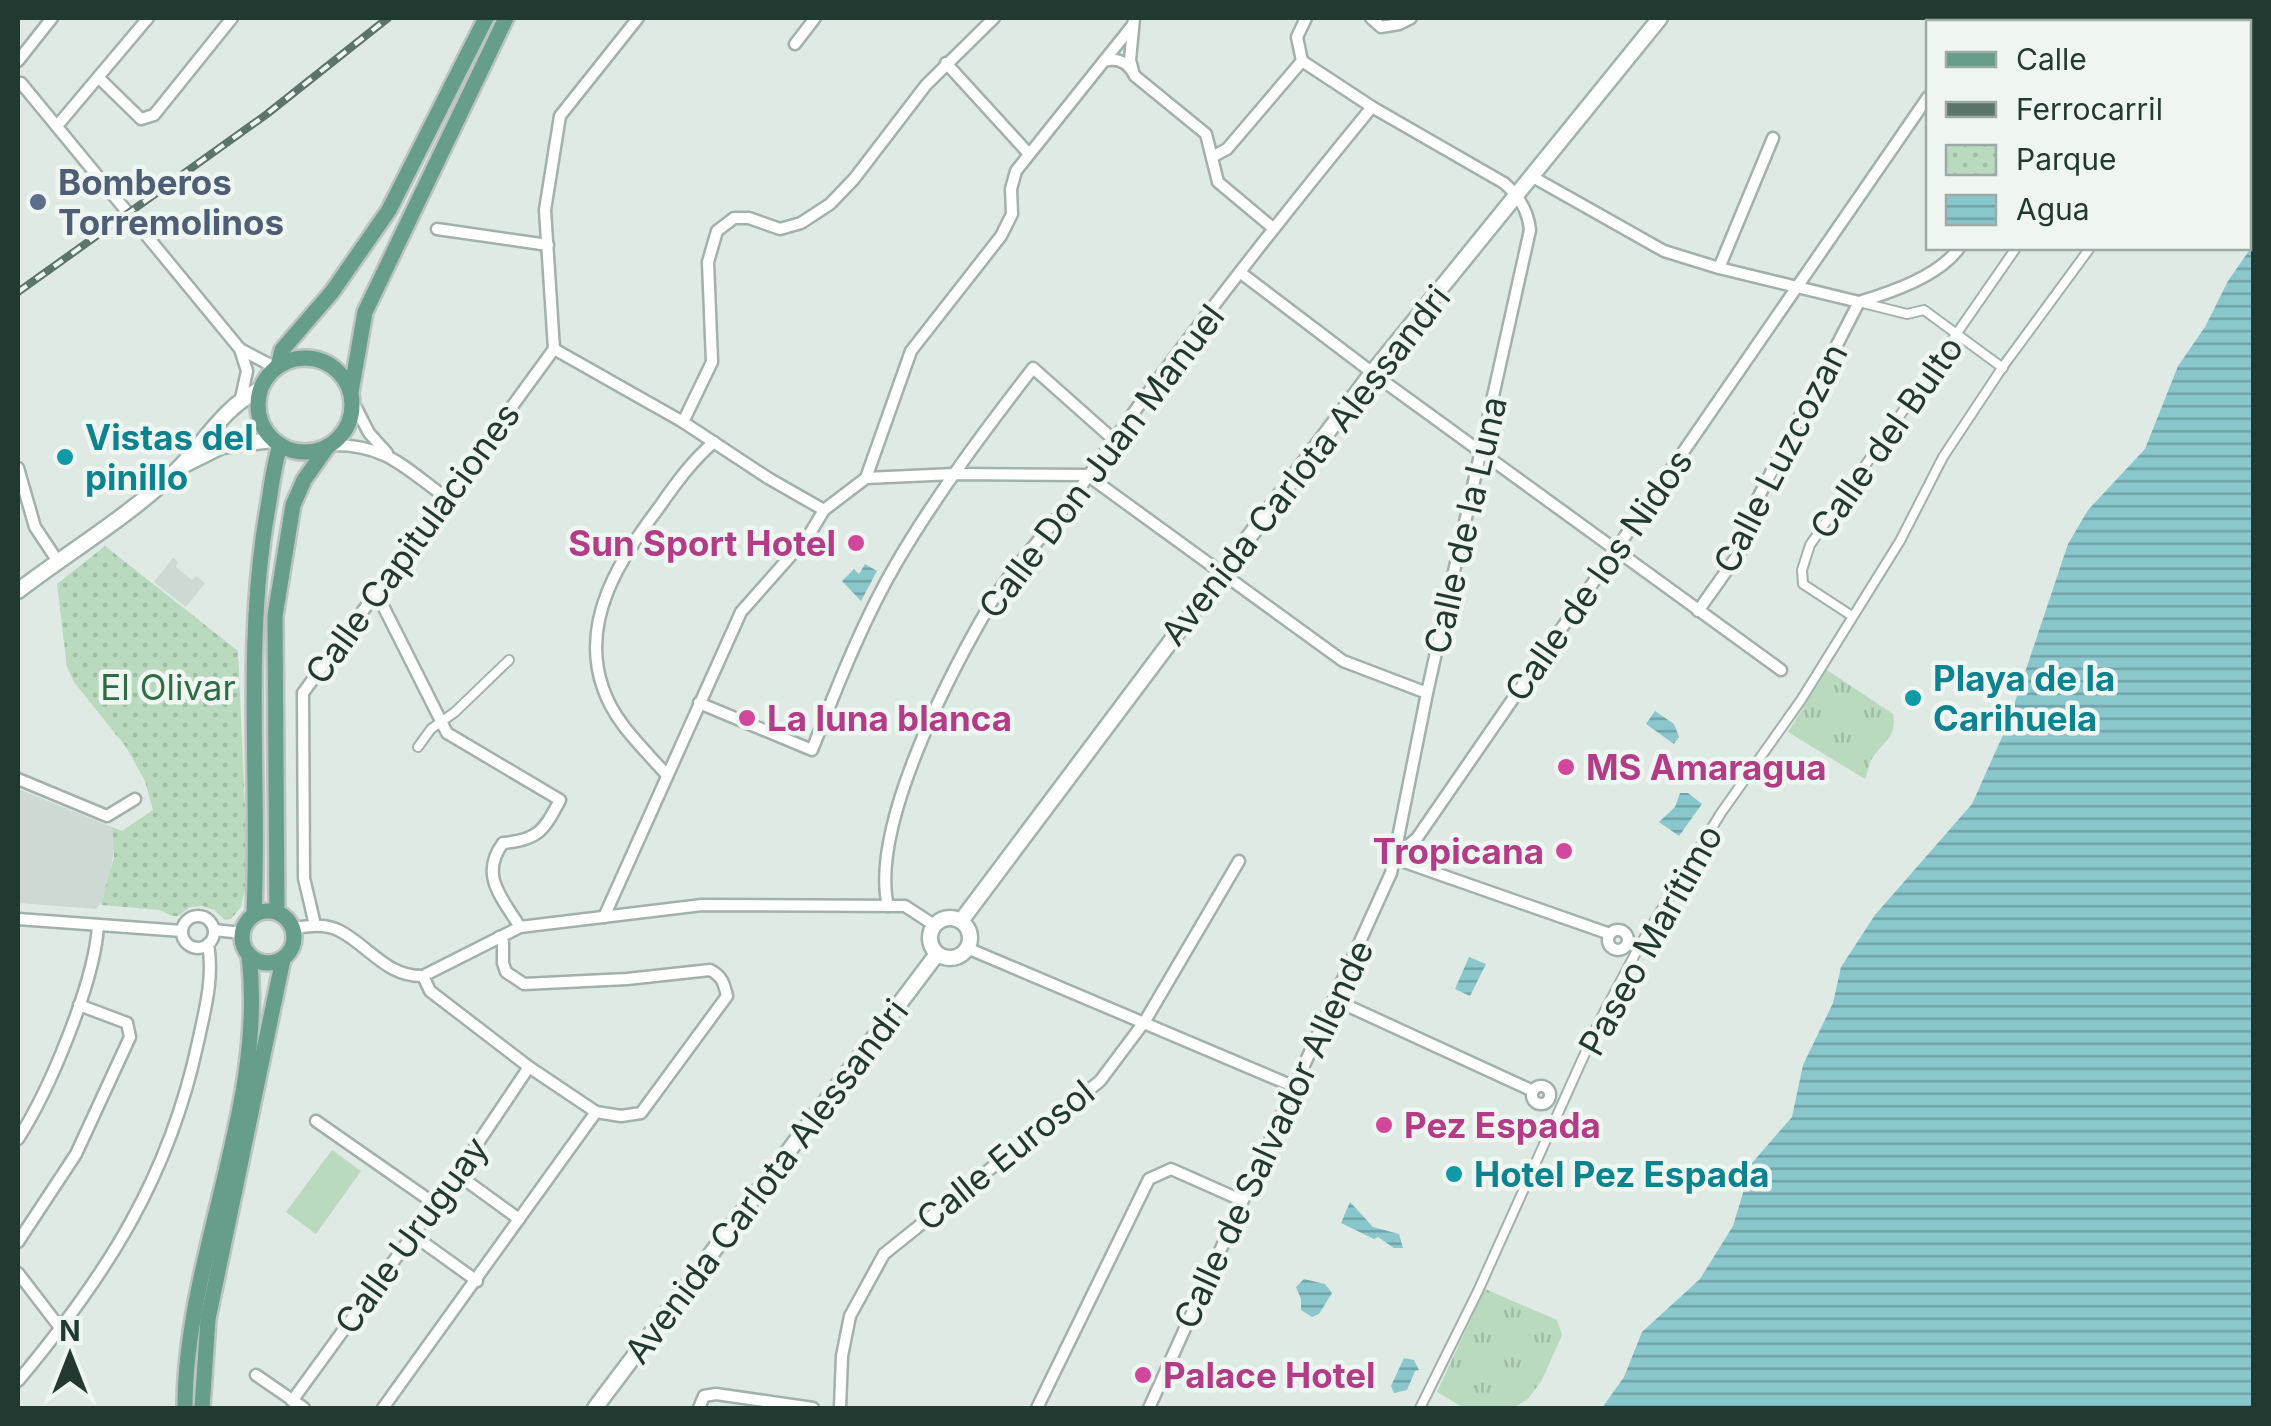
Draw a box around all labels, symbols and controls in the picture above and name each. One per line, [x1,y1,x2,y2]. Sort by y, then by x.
legend [1926,20,2251,250]
text: Calle [2016,41,2087,77]
text: Ferrocarril [2016,91,2163,127]
text: Parque [2016,141,2116,177]
place label: Bomberos Torremolinos [58,161,284,243]
marker: Bomberos Torremolinos [27,191,49,213]
text: Agua [2016,191,2090,227]
street label: Avenida Carlota Alessandri [1152,277,1458,653]
street label: Calle Don Juan Manuel [969,296,1233,626]
street label: Calle del Bulto [1801,328,1971,546]
street label: Calle Luzcozan [1704,336,1856,580]
street label: Calle de la Luna [1415,392,1515,658]
street label: Calle Capitulaciones [296,394,528,692]
place label: Vistas del pinillo [85,416,254,498]
street label: Calle de los Nidos [1495,441,1701,709]
marker: Vistas del pinillo [54,446,76,468]
place label: Sun Sport Hotel [568,522,836,564]
marker: Sun Sport Hotel [845,532,867,554]
place label: Playa de la Carihuela [1933,657,2115,739]
park label: El Olivar [100,666,236,708]
marker: Playa de la Carihuela [1902,687,1924,709]
place label: La luna blanca [767,697,1012,739]
marker: La luna blanca [736,707,758,729]
place label: MS Amaragua [1586,746,1827,788]
marker: MS Amaragua [1555,756,1577,778]
street label: Paseo Marítimo [1569,818,1731,1062]
place label: Tropicana [1373,830,1544,872]
marker: Tropicana [1553,840,1575,862]
street label: Calle de Salvador Allende [1164,933,1382,1335]
street label: Avenida Carlota Alessandri [615,991,917,1371]
street label: Calle Eurosol [908,1071,1102,1239]
place label: Pez Espada [1404,1104,1601,1146]
marker: Pez Espada [1373,1114,1395,1136]
street label: Calle Uruguay [325,1128,497,1342]
place label: Hotel Pez Espada [1474,1153,1770,1195]
marker: Hotel Pez Espada [1443,1163,1465,1185]
north arrow [20,1306,120,1406]
text: N [59,1314,81,1348]
place label: Palace Hotel [1163,1354,1376,1396]
marker: Palace Hotel [1132,1364,1154,1386]

